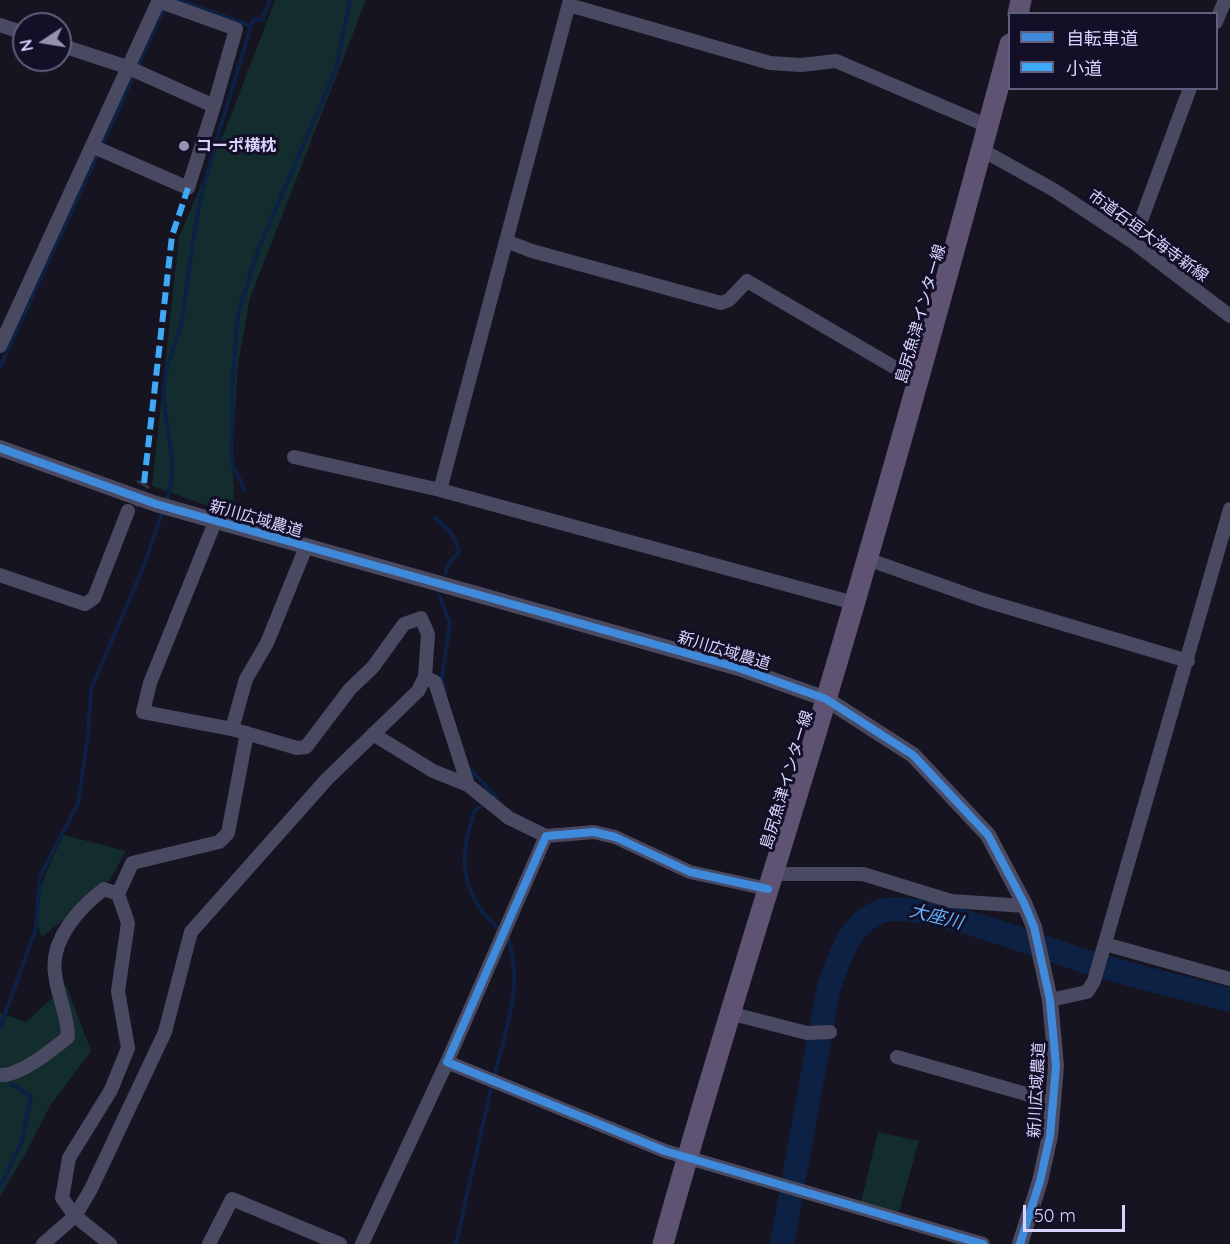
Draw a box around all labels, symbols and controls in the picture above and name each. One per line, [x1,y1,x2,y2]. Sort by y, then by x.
north arrow [12,12,72,72]
legend [1008,12,1218,90]
text: 自転車道 [1066,27,1138,50]
text: N [15,38,37,53]
text: 小道 [1066,57,1102,80]
place label: コーポ横枕 [196,136,276,156]
marker: コーポ横枕 [177,139,191,153]
street label: 市道石垣大海寺新線 [1084,186,1212,286]
street label: 島尻魚津インター線 [892,242,950,386]
street label: 新川広域農道 [207,497,305,541]
street label: 新川広域農道 [675,628,773,674]
street label: 島尻魚津インター線 [757,708,817,852]
water label: 大座川 [907,900,965,934]
street label: 新川広域農道 [1025,1042,1049,1138]
scale bar [1026,1193,1128,1231]
text: 50 m [1034,1204,1076,1227]

